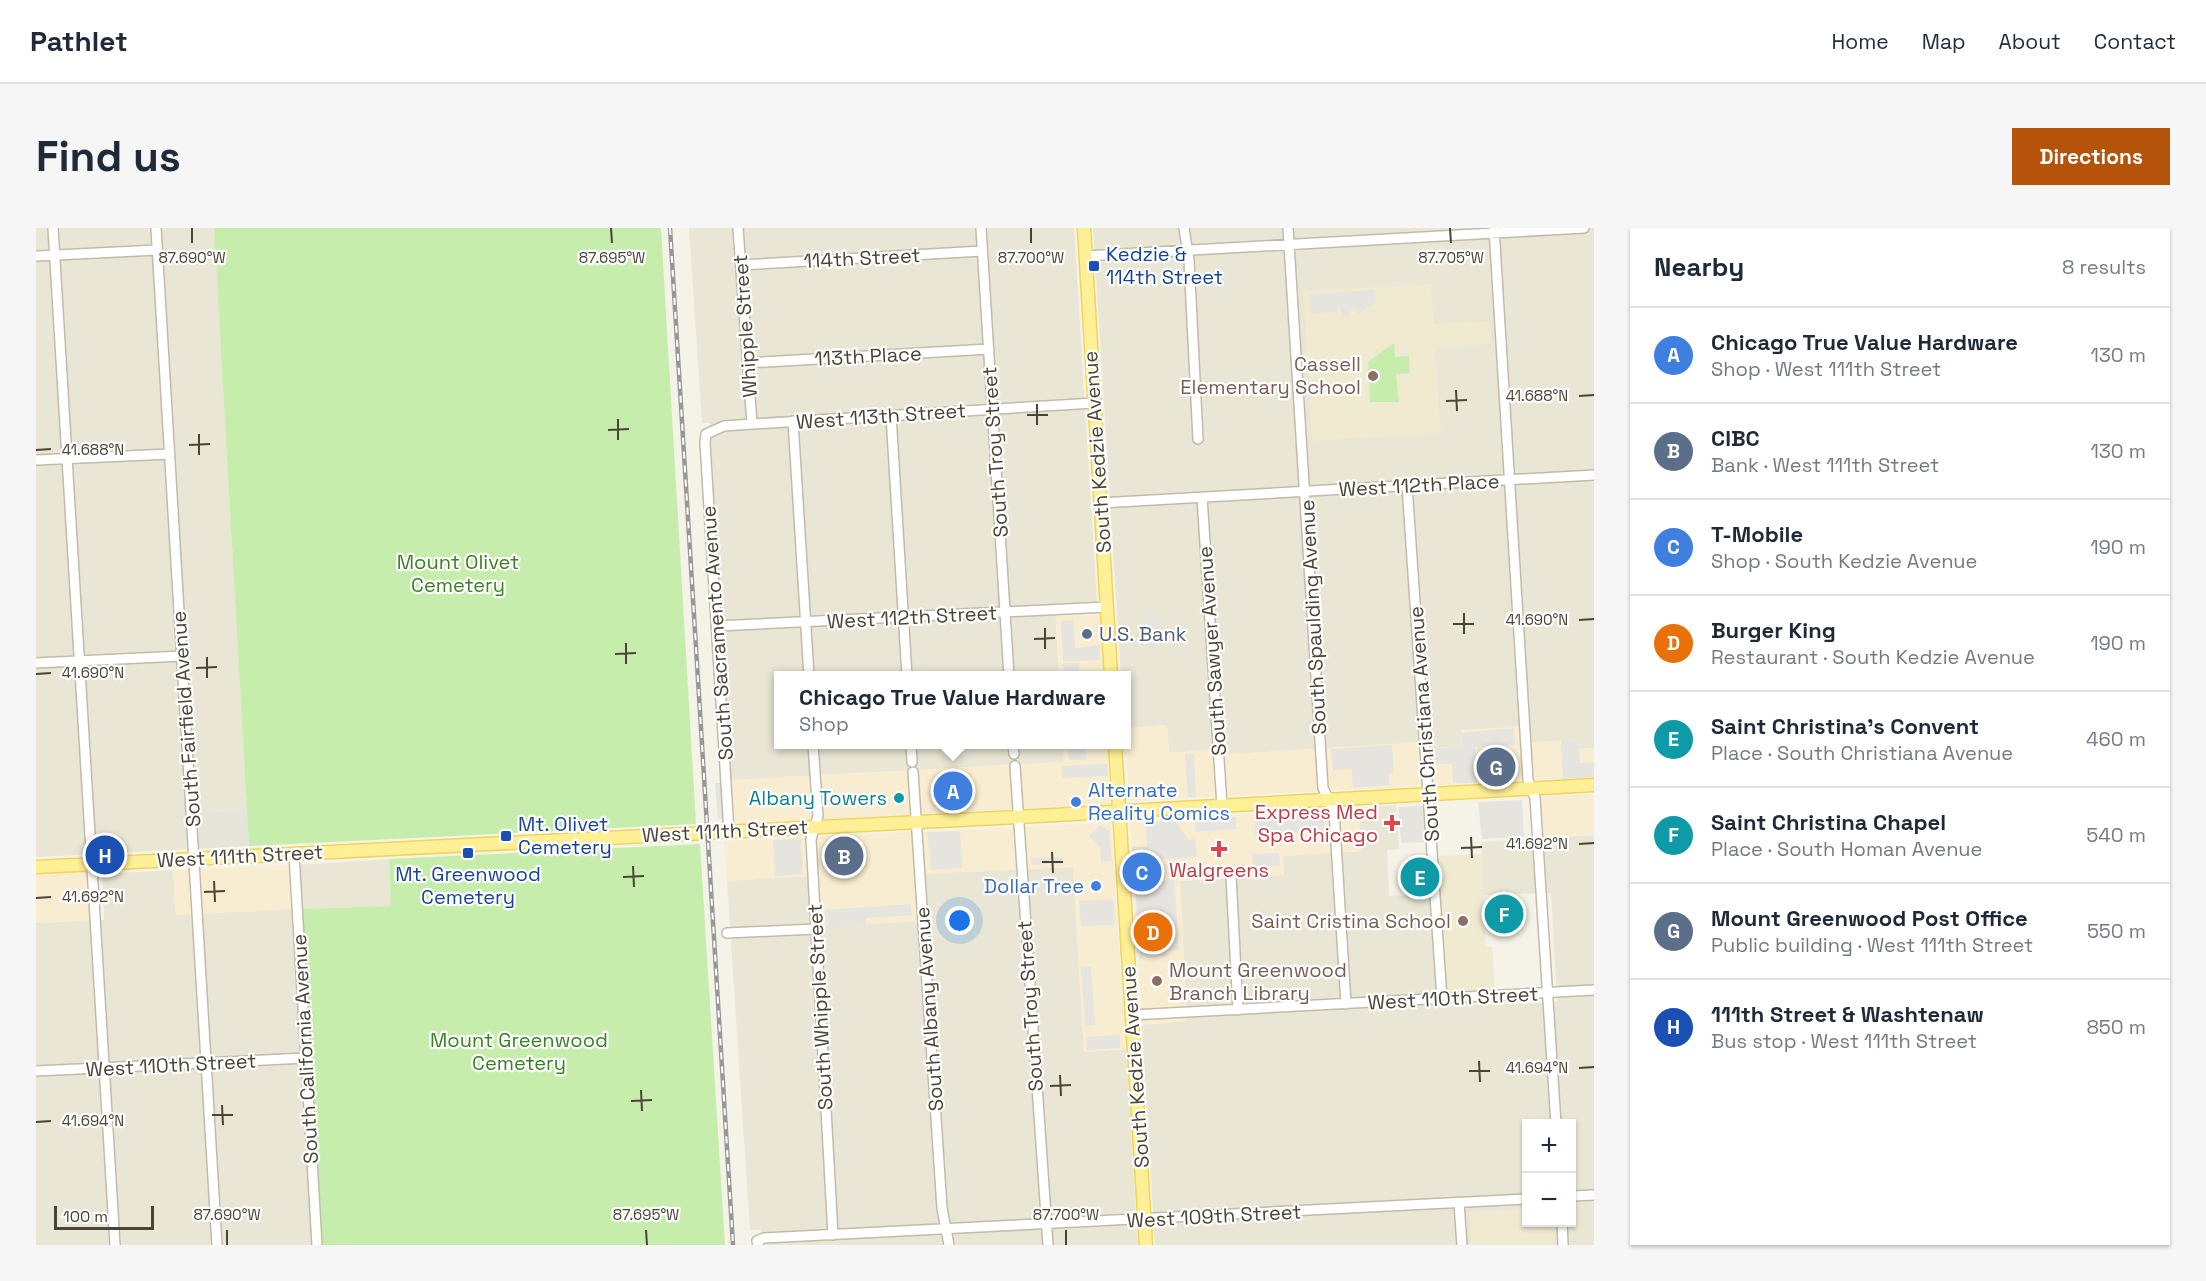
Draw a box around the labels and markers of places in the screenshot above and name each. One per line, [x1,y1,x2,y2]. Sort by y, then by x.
place label: Kedzie & 114th Street [1106,241,1223,290]
marker: Kedzie & 114th Street [1087,259,1101,273]
place label: Cassell Elementary School [1180,351,1361,400]
marker: Cassell Elementary School [1366,369,1380,383]
place label: U.S. Bank [1099,621,1187,647]
marker: U.S. Bank [1080,627,1094,641]
pin: G [1476,744,1516,790]
pin: A [934,768,972,814]
place label: Alternate Reality Comics [1088,777,1230,826]
place label: Albany Towers [749,785,887,811]
marker: Albany Towers [892,791,906,805]
marker: Alternate Reality Comics [1069,795,1083,809]
place label: Express Med Spa Chicago [1255,799,1378,848]
place label: Mt. Olivet Cemetery [518,811,612,860]
marker: Express Med Spa Chicago [1383,814,1401,832]
marker: Mt. Olivet Cemetery [499,829,513,843]
pin: H [86,832,124,878]
pin: B [824,834,864,878]
marker: Walgreens [1212,842,1226,856]
marker: Mt. Greenwood Cemetery [461,846,475,860]
pin: C [1122,850,1162,894]
pin: E [1400,854,1440,900]
place label: Walgreens [1169,857,1269,883]
place label: Mt. Greenwood Cemetery [395,861,541,910]
place label: Dollar Tree [984,873,1084,899]
marker: Dollar Tree [1089,879,1103,893]
pin: F [1484,892,1524,936]
place label: Saint Cristina School [1251,908,1451,934]
pin: D [1134,910,1172,954]
marker: Saint Cristina School [1456,914,1470,928]
place label: Mount Greenwood Branch Library [1169,957,1347,1006]
marker: Mount Greenwood Branch Library [1150,974,1164,988]

